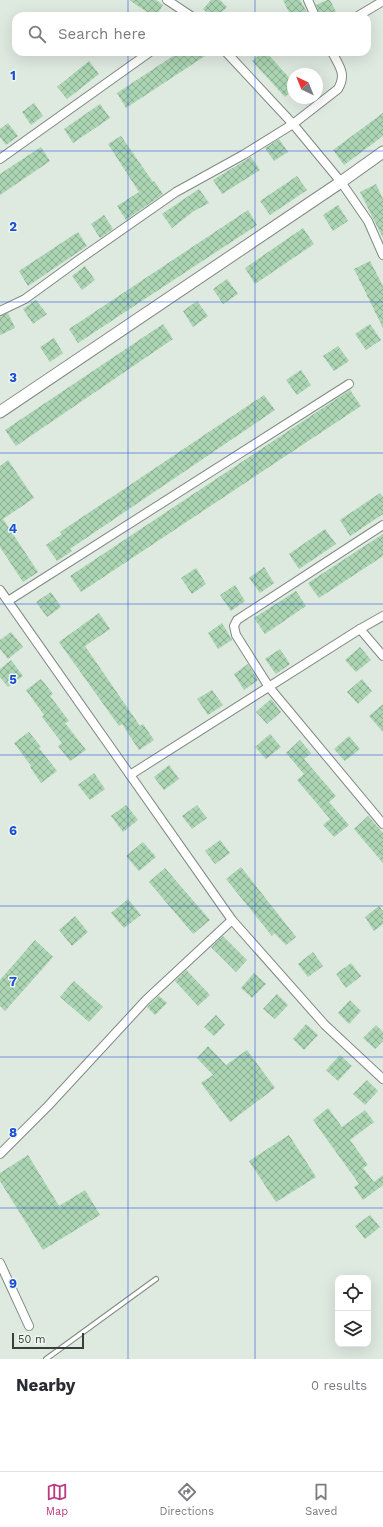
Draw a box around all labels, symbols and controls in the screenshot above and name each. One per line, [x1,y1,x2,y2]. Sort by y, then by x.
search box [12,12,371,56]
icon: search [26,23,48,45]
text: Search here [58,25,146,43]
text: 1 [10,68,16,83]
north arrow [287,68,323,104]
text: 2 [9,219,17,234]
text: 3 [9,370,17,385]
text: 4 [9,521,18,536]
text: 5 [9,672,17,687]
text: 6 [9,823,17,838]
text: 7 [9,974,17,989]
text: 8 [9,1125,17,1140]
map controls [335,1275,371,1347]
button: locate [335,1275,371,1311]
text: 9 [9,1276,17,1291]
button: layers [335,1311,371,1347]
scale bar [12,1331,84,1350]
text: 50 m [18,1333,45,1346]
text: Nearby [16,1375,75,1395]
text: 0 results [311,1378,367,1393]
tab: Map [46,1481,68,1518]
tab: Directions [160,1481,214,1518]
tab: Saved [305,1481,337,1518]

